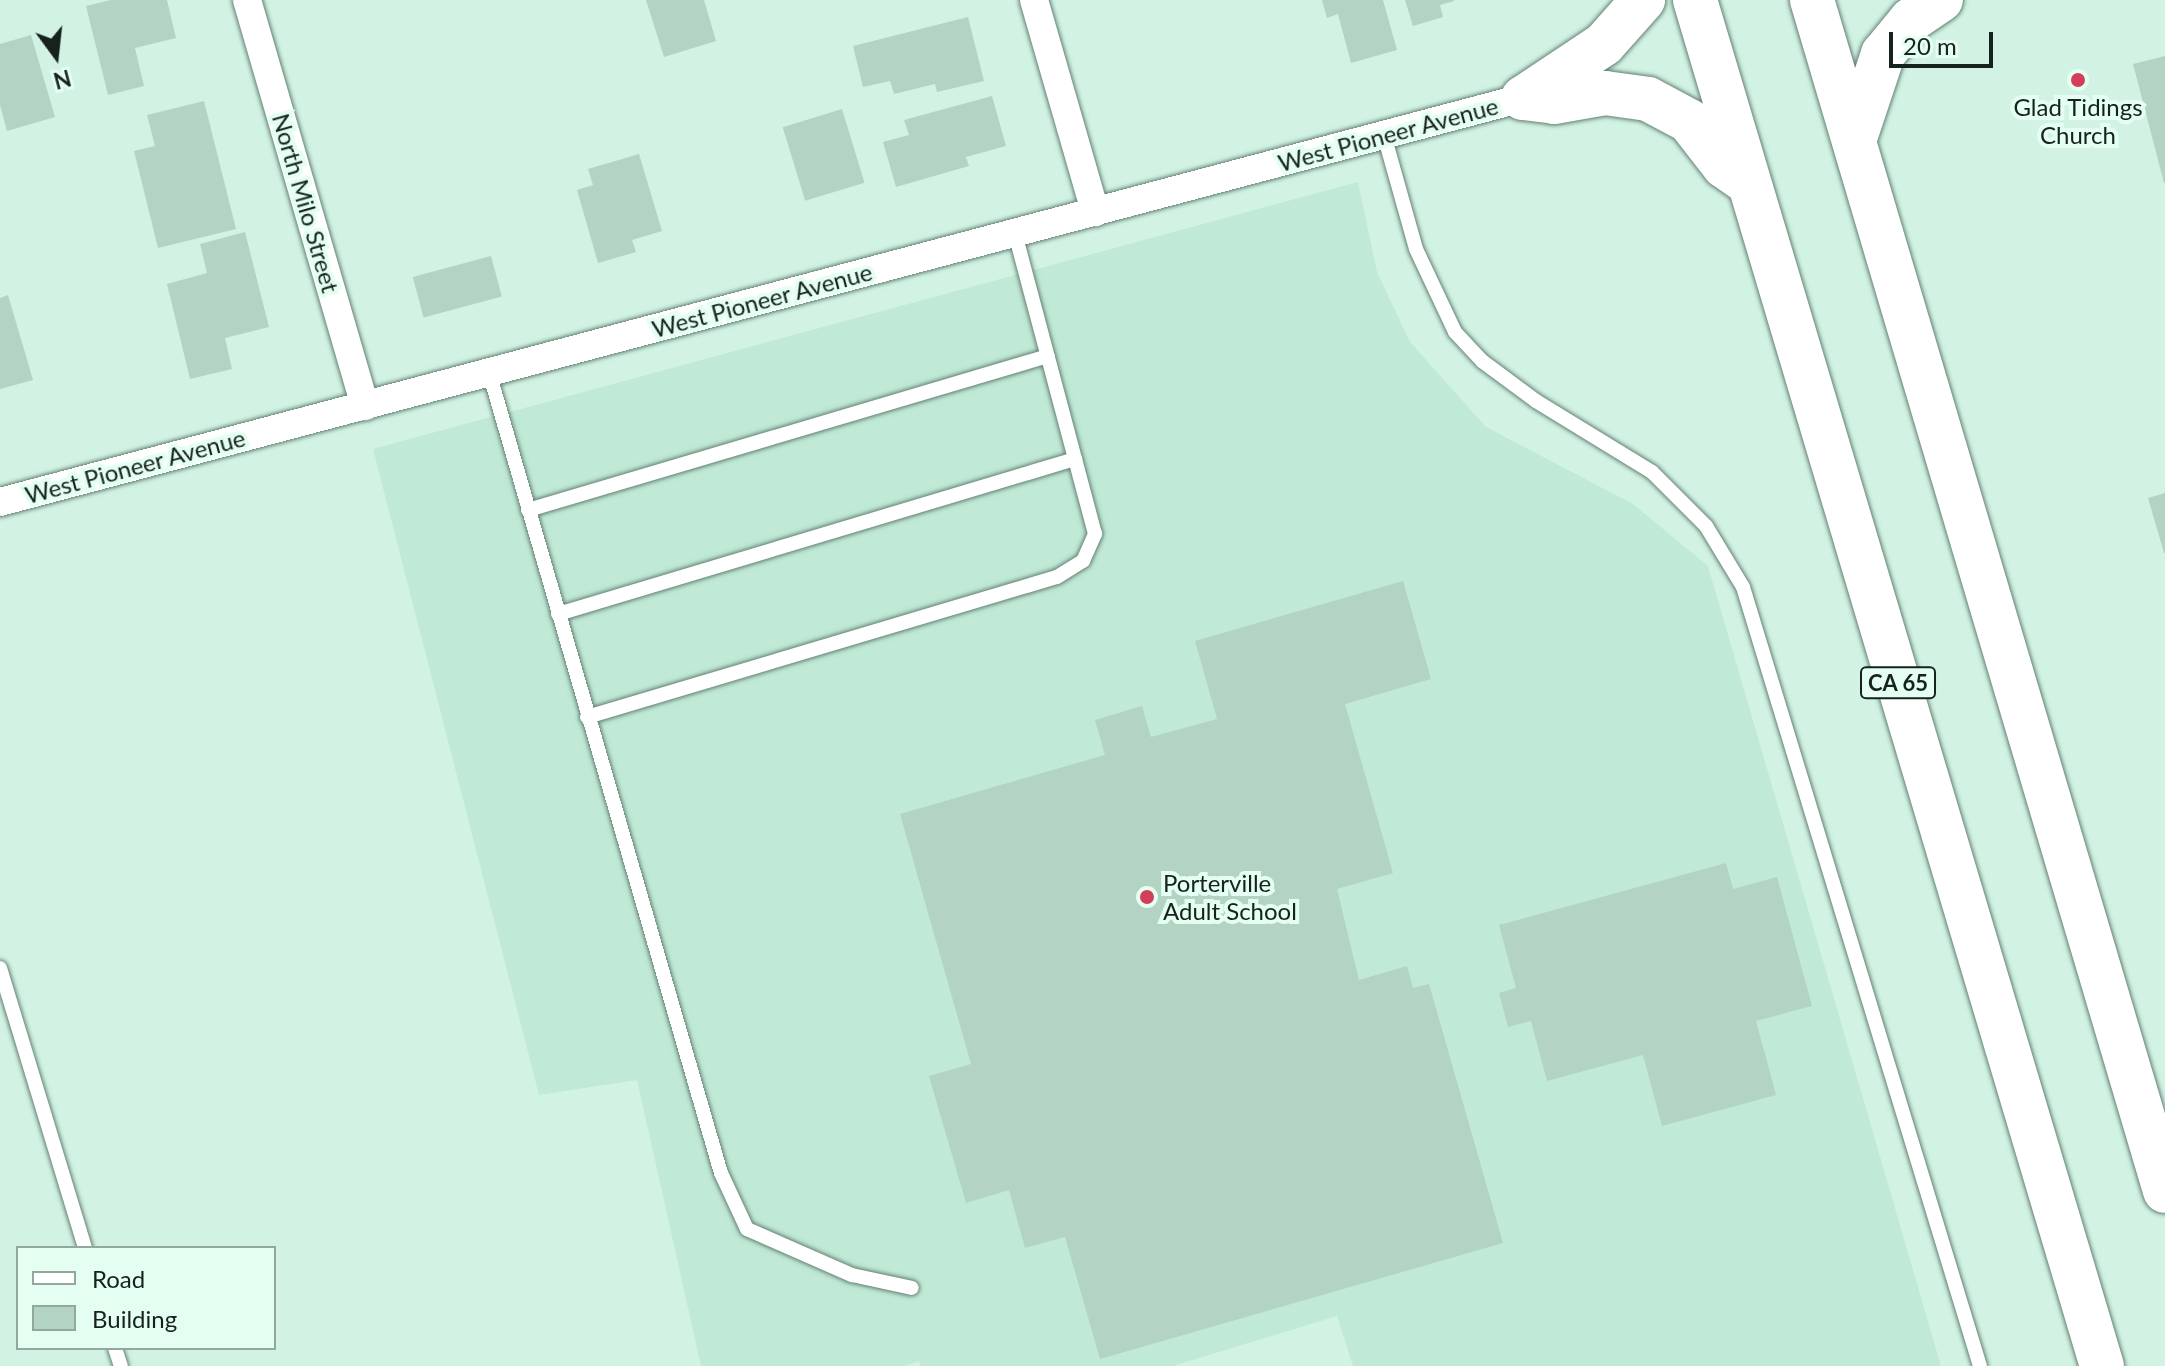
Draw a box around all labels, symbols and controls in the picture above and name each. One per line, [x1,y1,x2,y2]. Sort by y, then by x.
north arrow [16,16,96,96]
scale bar [1893,16,1997,66]
text: 20 m [1903,31,1957,60]
text: N [51,64,74,95]
marker: Glad Tidings Church [2069,71,2087,89]
street label: West Pioneer Avenue [1274,91,1502,177]
place label: Glad Tidings Church [2013,93,2143,149]
street label: North Milo Street [267,110,345,296]
street label: West Pioneer Avenue [648,257,876,343]
street label: West Pioneer Avenue [21,423,249,509]
road number: CA 65 [1858,665,1938,701]
place label: Porterville Adult School [1163,869,1297,925]
marker: Porterville Adult School [1138,888,1156,906]
legend [16,1246,276,1350]
text: Road [92,1264,145,1293]
text: Building [92,1304,177,1333]

